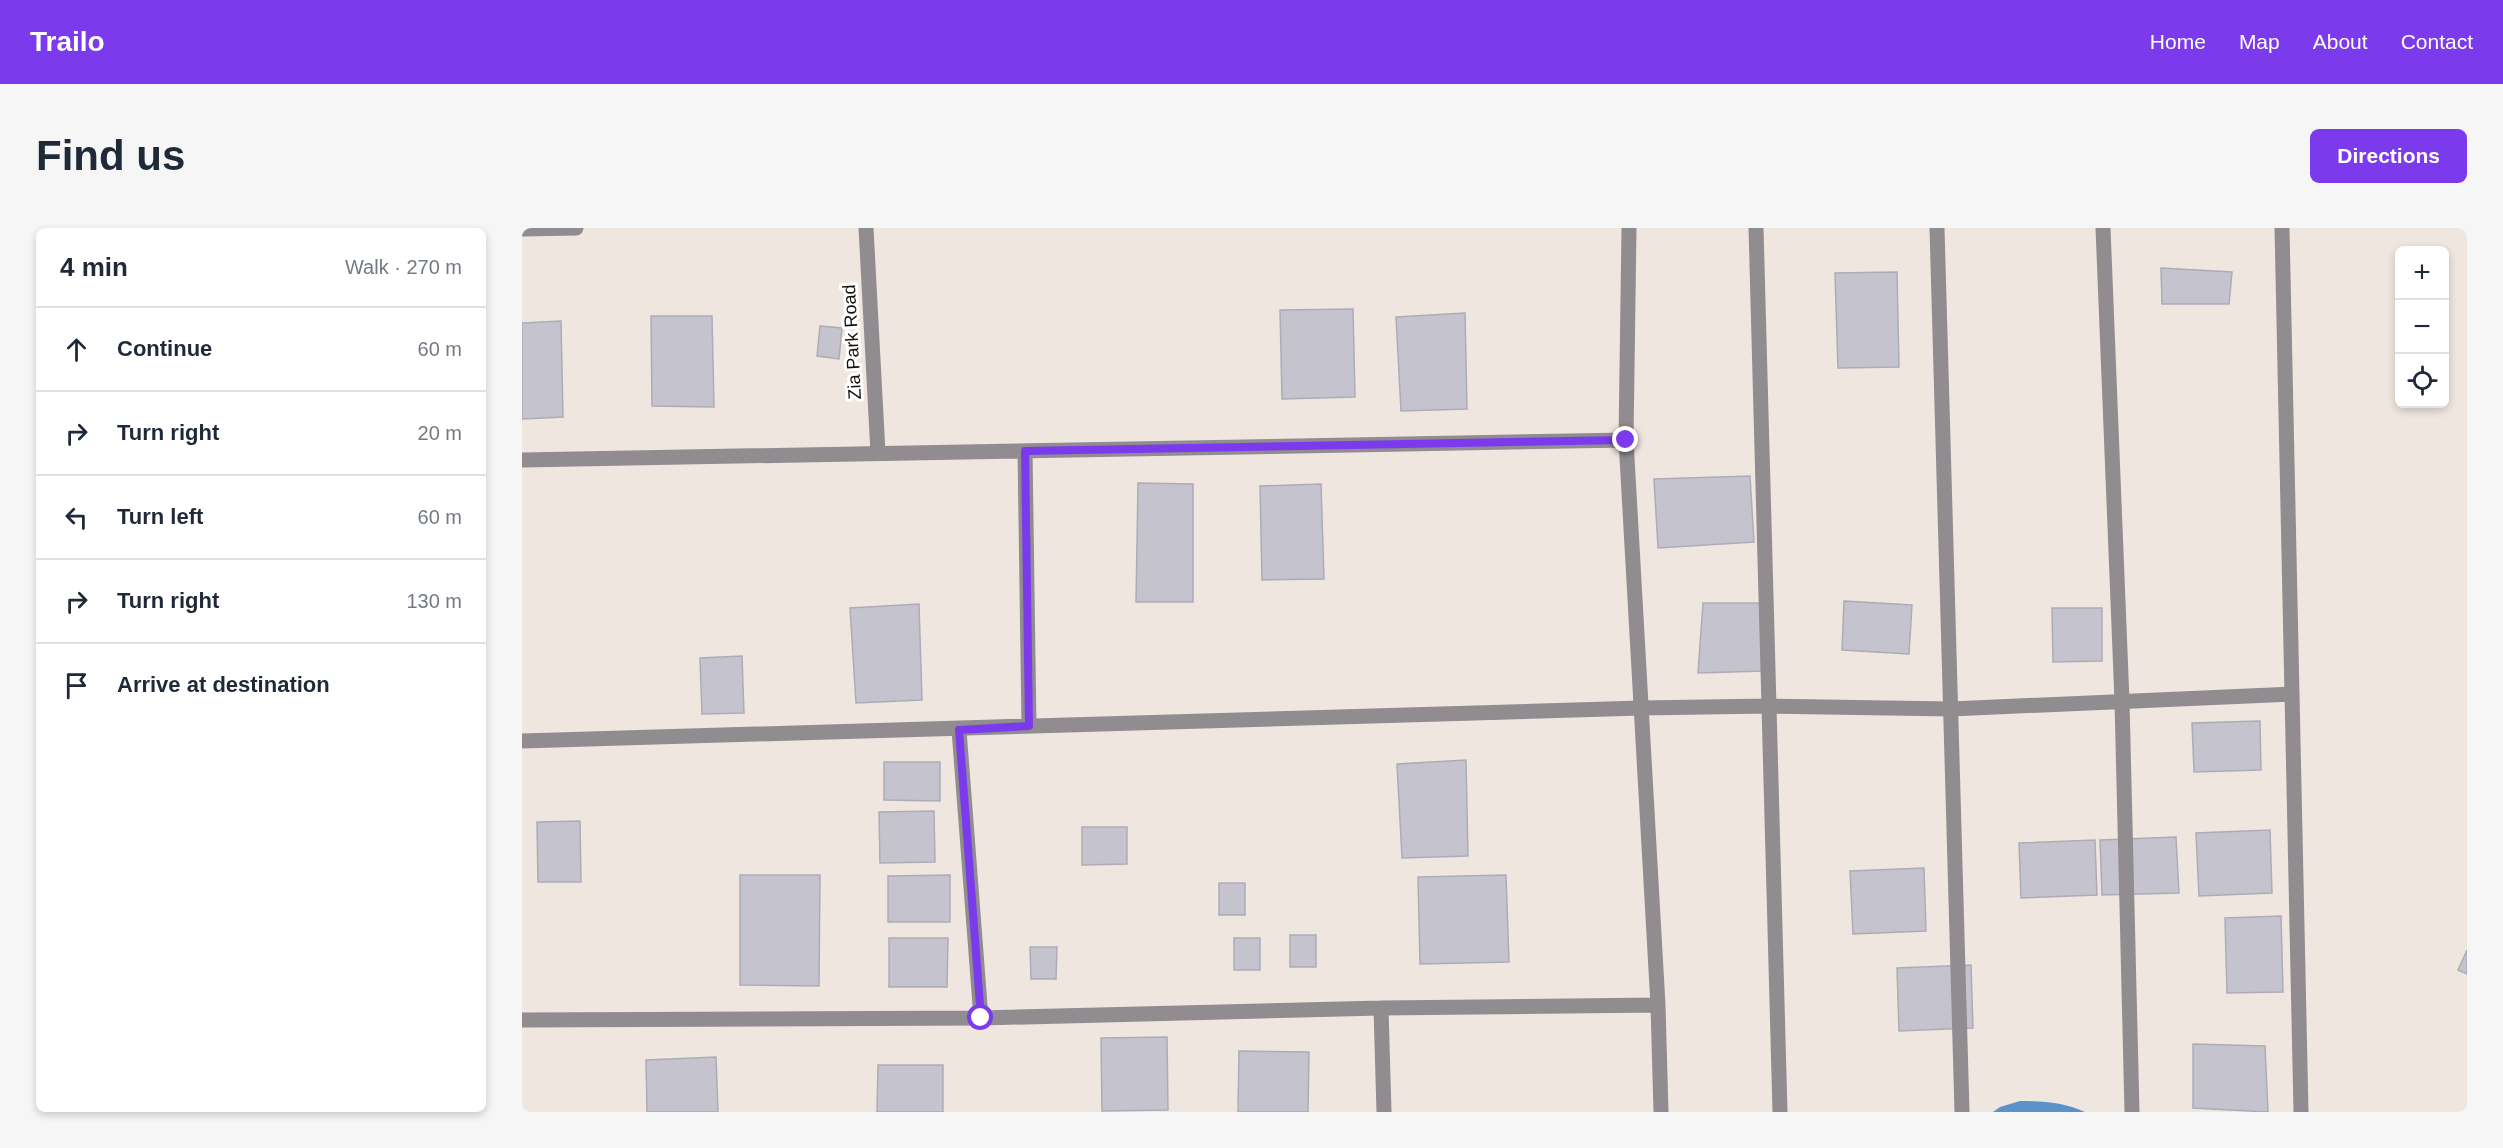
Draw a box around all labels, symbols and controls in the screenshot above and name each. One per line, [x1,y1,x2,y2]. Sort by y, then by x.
text: Trailo [30,26,105,57]
text: Home [2150,30,2206,53]
text: Map [2239,30,2280,53]
text: About [2313,30,2368,53]
text: Contact [2401,30,2473,53]
button: Directions [2310,129,2467,183]
text: Find us [36,132,185,179]
map controls [2395,246,2449,408]
button: + [2395,246,2449,300]
text: 4 min [60,252,128,282]
text: Walk · 270 m [345,256,462,278]
street label: Zia Park Road [839,284,865,400]
button: − [2395,300,2449,354]
icon: ahead [60,333,93,366]
text: Continue [117,336,212,361]
text: 60 m [418,338,462,360]
button: locate [2395,354,2449,408]
icon: right [60,417,93,450]
text: Turn right [117,420,219,445]
text: 20 m [418,422,462,444]
route end [1612,426,1638,452]
icon: left [60,501,93,534]
text: Turn left [117,504,203,529]
text: 60 m [418,506,462,528]
icon: right [60,585,93,618]
text: Turn right [117,588,219,613]
text: 130 m [406,590,462,612]
icon: arrive [60,669,93,702]
text: Arrive at destination [117,672,330,697]
route start [967,1004,993,1030]

